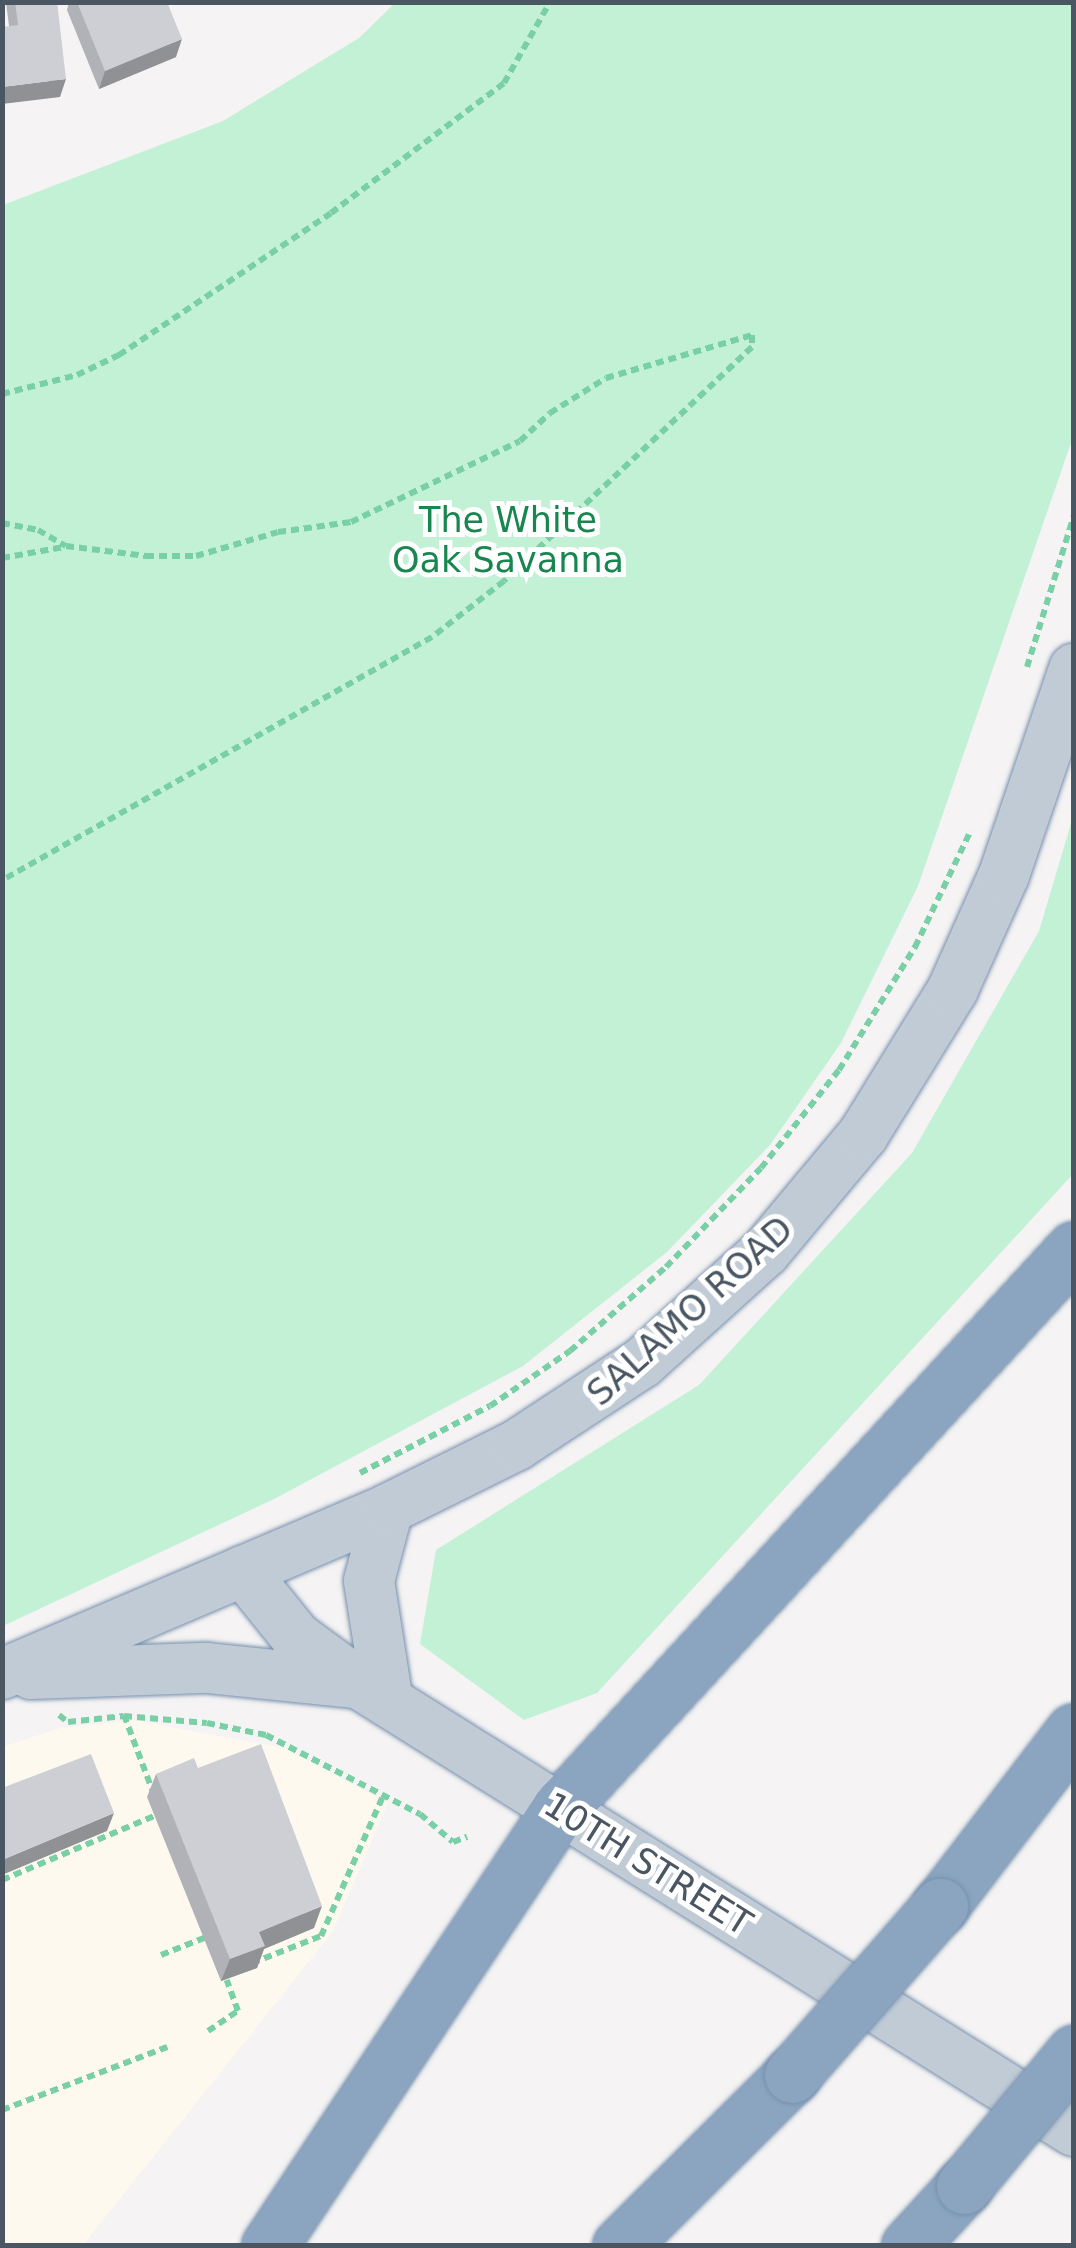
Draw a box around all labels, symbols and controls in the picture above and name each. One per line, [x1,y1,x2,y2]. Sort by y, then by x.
park label: The White Oak Savanna [392,499,624,581]
street label: SALAMO ROAD [579,1208,801,1414]
street label: 10TH STREET [536,1783,760,1945]

